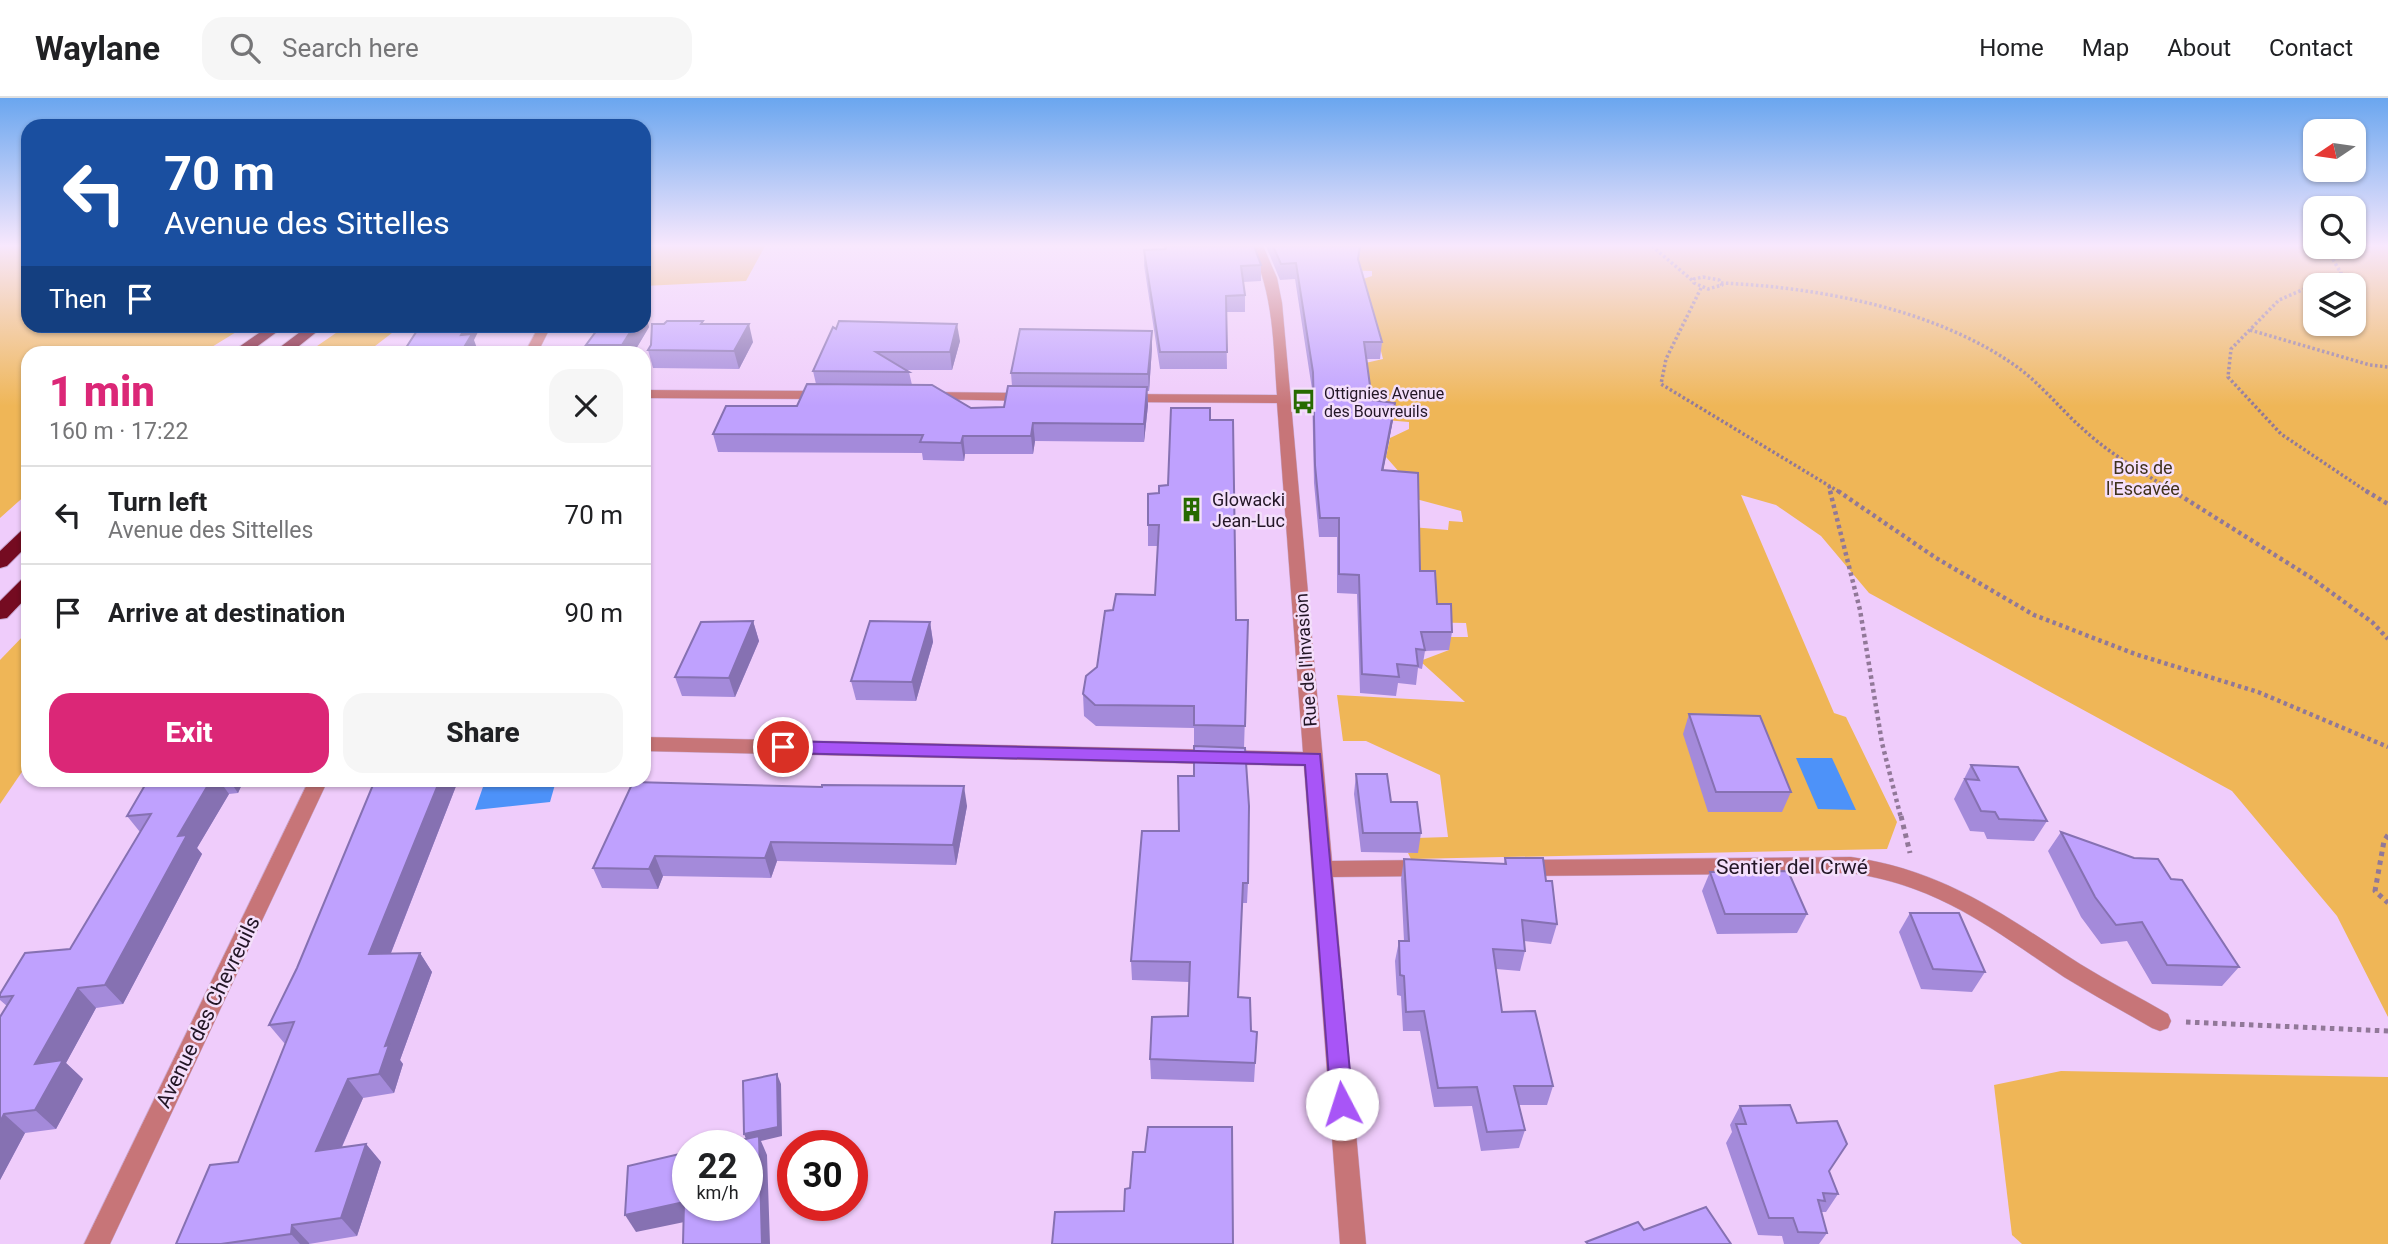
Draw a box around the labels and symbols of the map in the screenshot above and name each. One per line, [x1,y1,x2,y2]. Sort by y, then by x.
north arrow [2303,119,2366,182]
place label: Ottignies Avenue des Bouvreuils [1324,384,1444,421]
bus stop icon: Ottignies Avenue des Bouvreuils [1290,388,1318,416]
park label: Bois de l'Escavée [2106,457,2180,499]
place label: Glowacki Jean-Luc [1212,489,1285,531]
building icon: Glowacki Jean-Luc [1178,496,1206,524]
street label: Rue de l'Invasion [1290,593,1321,728]
pin [753,717,813,777]
street label: Sentier del Crwé [1716,855,1868,879]
street label: Avenue des Chevreuils [151,912,265,1112]
position arrow [1305,1067,1379,1141]
speed limit sign: 30 [777,1130,868,1221]

